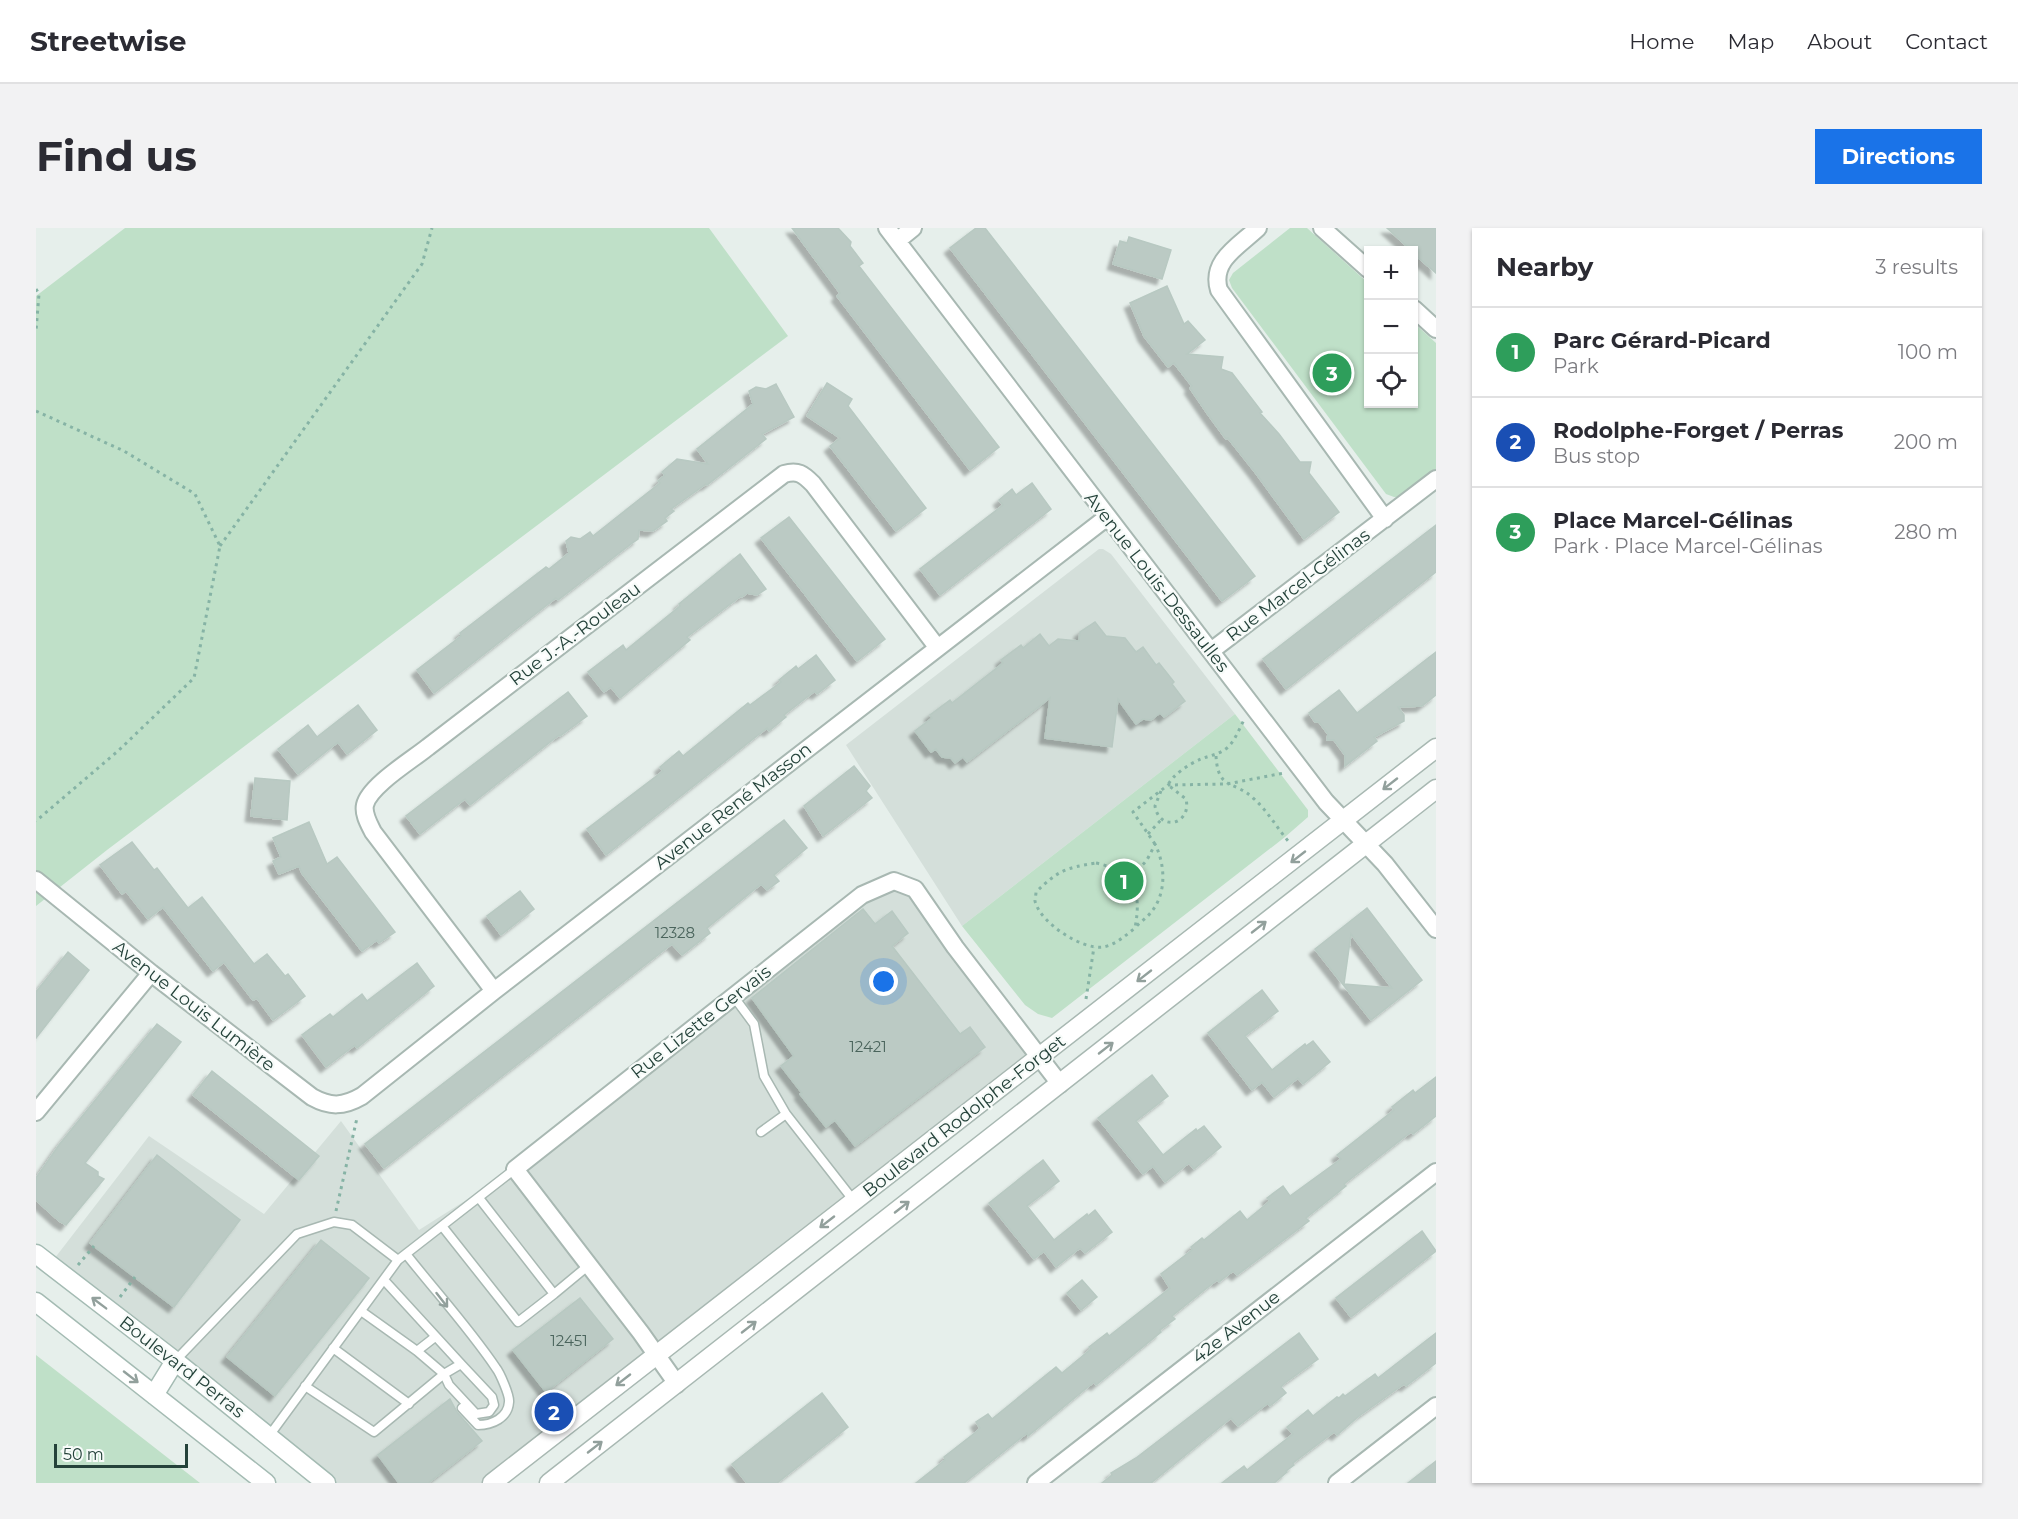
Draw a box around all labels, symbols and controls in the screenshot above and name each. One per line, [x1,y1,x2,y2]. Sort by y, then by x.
text: Streetwise [30,24,186,58]
text: Home [1629,29,1694,54]
text: Map [1727,29,1774,54]
text: About [1807,29,1872,54]
text: Contact [1905,29,1988,54]
button: Directions [1815,129,1982,184]
text: Find us [36,130,197,182]
map controls [1364,246,1418,408]
button: + [1364,246,1418,300]
text: Nearby [1496,251,1593,283]
text: 3 results [1875,255,1958,279]
button: − [1364,300,1418,354]
text: Parc Gérard-Picard [1553,327,1771,354]
text: 1 [1512,340,1519,364]
text: 100 m [1898,340,1958,364]
pin: 3 [1312,350,1352,396]
button: locate [1364,354,1418,408]
text: Park [1553,354,1599,378]
text: Rodolphe-Forget / Perras [1553,417,1843,444]
text: 2 [1510,430,1521,454]
text: 200 m [1894,430,1958,454]
text: Bus stop [1553,444,1640,468]
street label: Avenue Louis-Dessaulles [1080,488,1234,677]
text: Place Marcel-Gélinas [1553,507,1793,534]
text: 3 [1510,520,1521,544]
text: 280 m [1894,520,1958,544]
street label: Rue Marcel-Gélinas [1222,524,1374,646]
text: Park · Place Marcel-Gélinas [1553,534,1823,558]
street label: Rue J.-A.-Rouleau [505,578,645,690]
street label: Avenue René Masson [650,738,816,874]
one-way arrow [1382,778,1398,791]
one-way arrow [1290,850,1306,863]
pin: 1 [1104,858,1144,904]
one-way arrow [1251,921,1267,934]
house number: 12328 [655,923,695,942]
street label: Avenue Louis Lumière [108,936,280,1076]
street label: Rue Lizette Gervais [627,960,776,1083]
your location [869,967,898,996]
one-way arrow [1136,970,1152,983]
street label: Boulevard Rodolphe-Forget [858,1030,1070,1202]
house number: 12421 [849,1037,887,1056]
one-way arrow [1097,1042,1113,1055]
one-way arrow [894,1201,910,1214]
one-way arrow [819,1215,835,1228]
street label: 42e Avenue [1188,1286,1284,1368]
one-way arrow [436,1292,449,1308]
one-way arrow [91,1296,107,1309]
street label: Boulevard Perras [115,1311,249,1423]
one-way arrow [740,1321,756,1334]
house number: 12451 [550,1331,588,1350]
one-way arrow [123,1371,139,1384]
one-way arrow [615,1374,631,1387]
pin: 2 [534,1390,574,1434]
scale bar [54,1441,188,1468]
one-way arrow [586,1441,602,1454]
text: 50 m [63,1445,104,1464]

